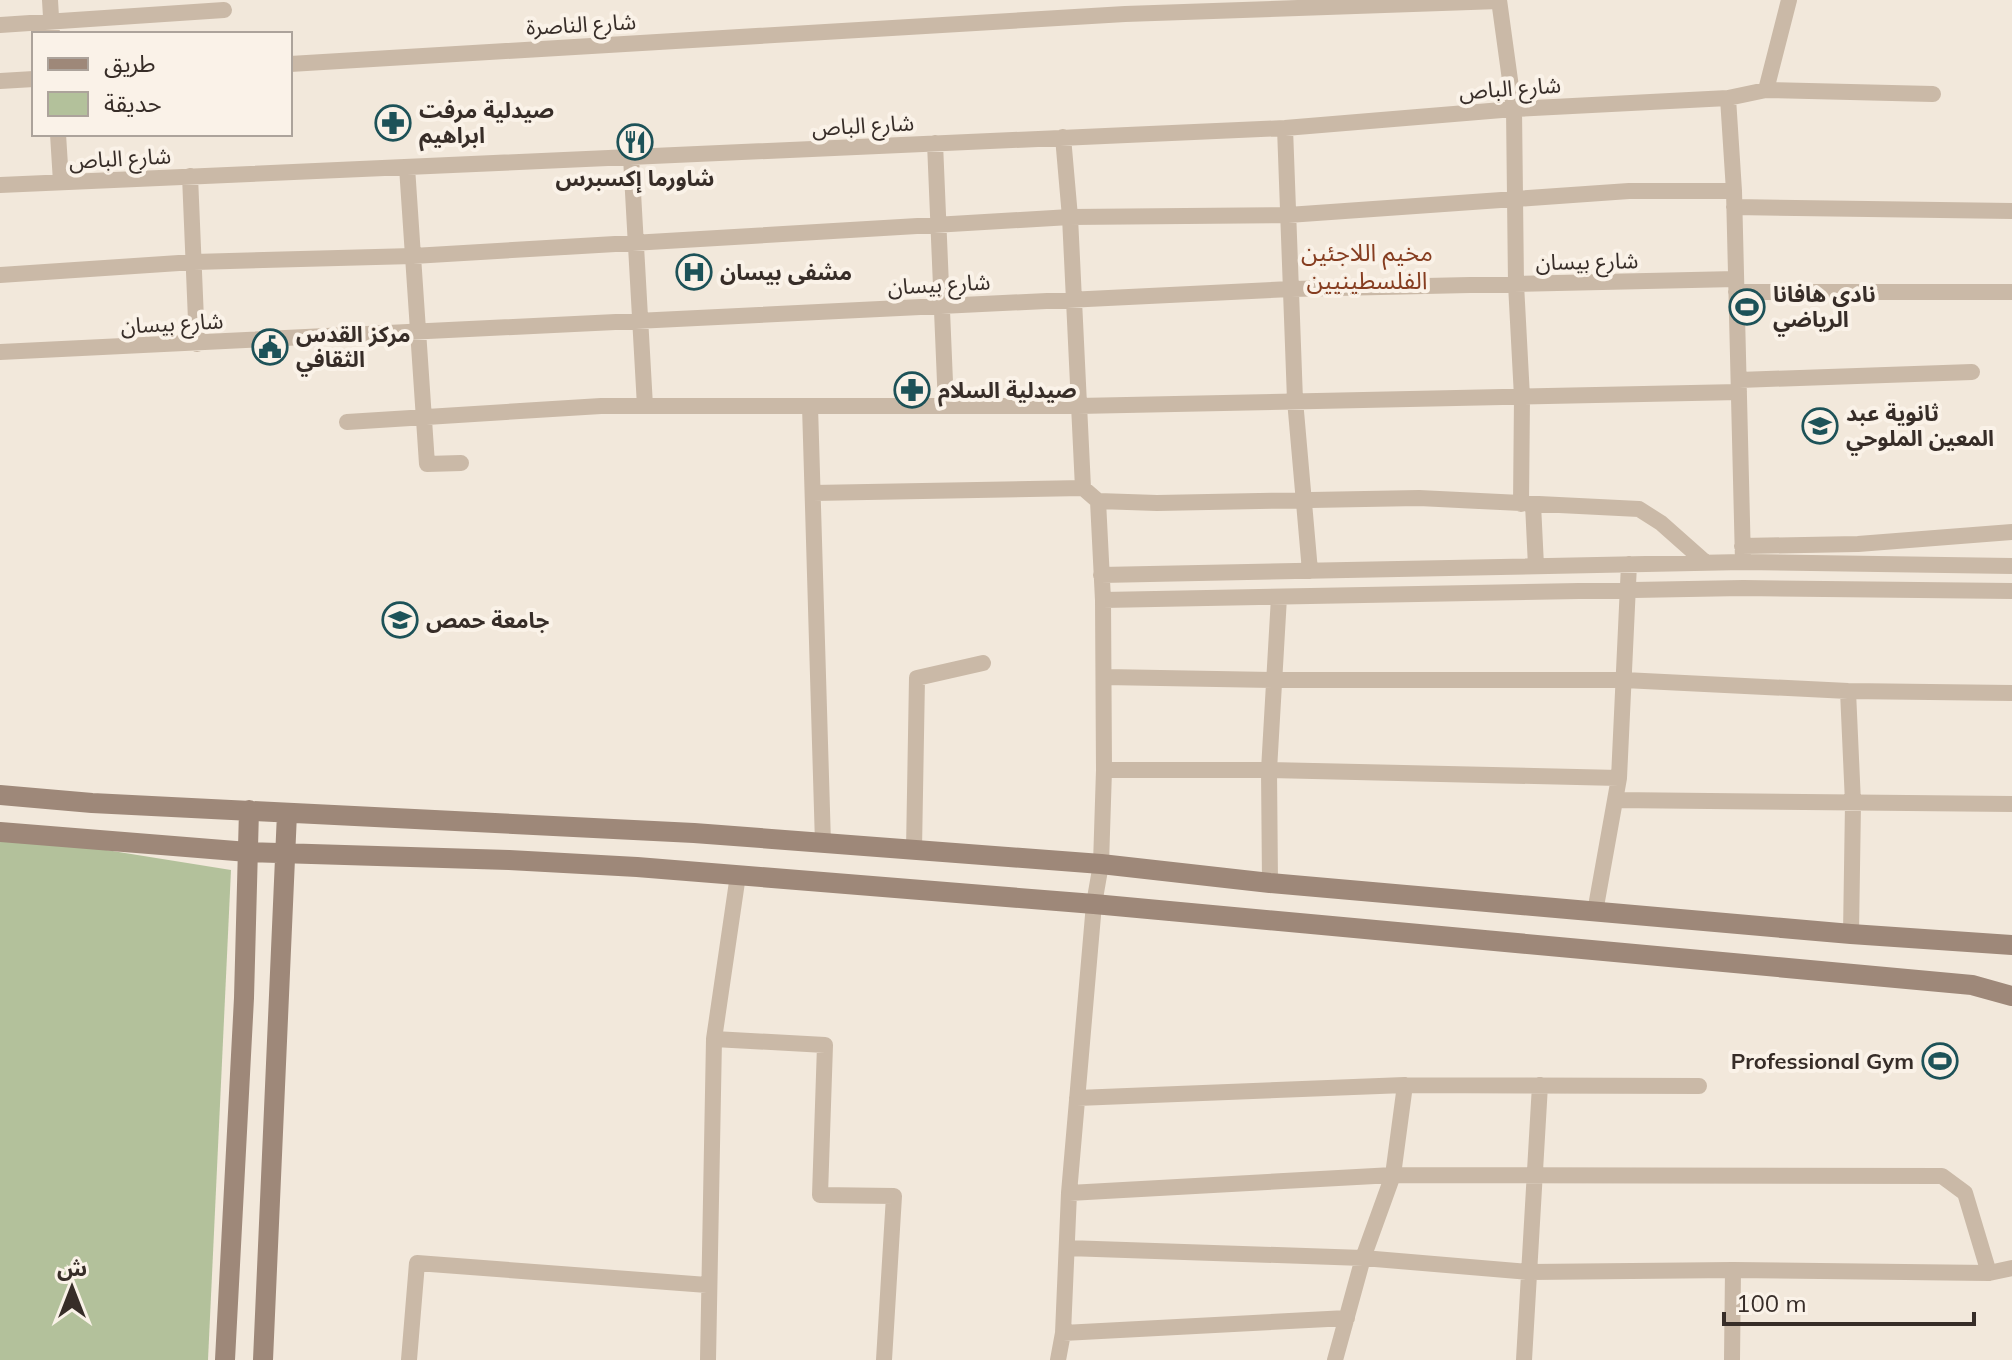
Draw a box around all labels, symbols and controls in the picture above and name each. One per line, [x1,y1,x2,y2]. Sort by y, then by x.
street label: شارع الناصرة [525,7,637,44]
legend [32,32,292,136]
text: طريق [104,48,156,79]
street label: شارع الباص [1458,70,1562,109]
text: حديقة [104,88,162,118]
place label: صيدلية مرفت ابراهيم [419,96,554,152]
pharmacy icon: صيدلية مرفت ابراهيم [374,104,412,142]
street label: شارع الباص [811,108,915,145]
restaurant icon: شاورما إكسبرس [616,123,654,161]
street label: شارع الباص [68,141,172,178]
place label: شاورما إكسبرس [556,164,715,194]
district label: مخيم اللاجئين الفلسطينيين [1301,237,1433,295]
street label: شارع بيسان [1535,246,1639,279]
hospital icon: مشفى بيسان [675,253,713,291]
place label: مشفى بيسان [720,258,852,286]
street label: شارع بيسان [887,267,991,304]
place label: نادي هافانا الرياضي [1773,280,1876,337]
sports icon: نادي هافانا الرياضي [1728,288,1766,326]
street label: شارع بيسان [120,306,224,343]
place label: مركز القدس الثقافي [296,320,411,377]
public building icon: مركز القدس الثقافي [251,328,289,366]
pharmacy icon: صيدلية السلام [893,371,931,409]
place label: صيدلية السلام [938,376,1077,407]
place label: ثانوية عبد المعين الملوحي [1846,399,1994,456]
school or university icon: ثانوية عبد المعين الملوحي [1801,407,1839,445]
school or university icon: جامعة حمص [381,601,419,639]
place label: جامعة حمص [426,606,549,634]
sports icon: Professional Gym [1921,1042,1959,1080]
place label: Professional Gym [1731,1047,1914,1075]
north arrow [32,1248,112,1328]
text: ش [57,1254,87,1282]
scale bar [1724,1276,1974,1326]
text: 100 m [1736,1288,1807,1318]

